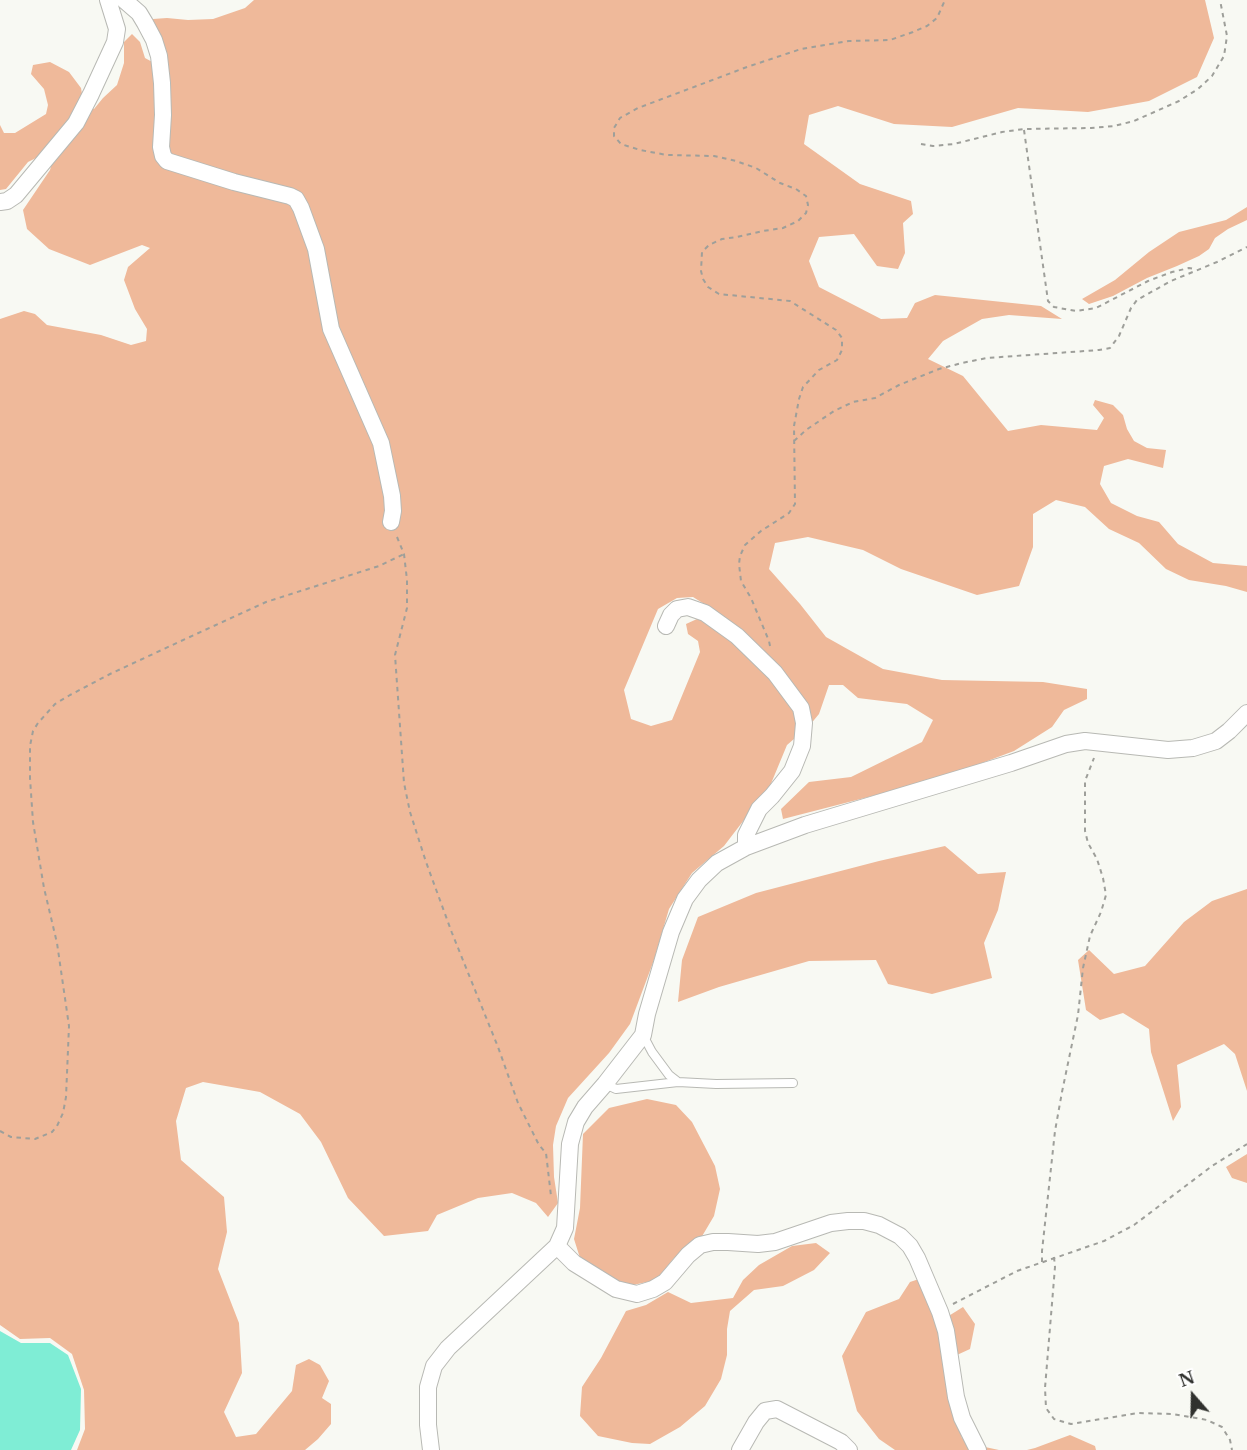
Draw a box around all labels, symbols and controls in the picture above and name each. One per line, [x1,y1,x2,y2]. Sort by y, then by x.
north arrow [1163,1366,1223,1426]
text: N [1176,1367,1197,1391]

